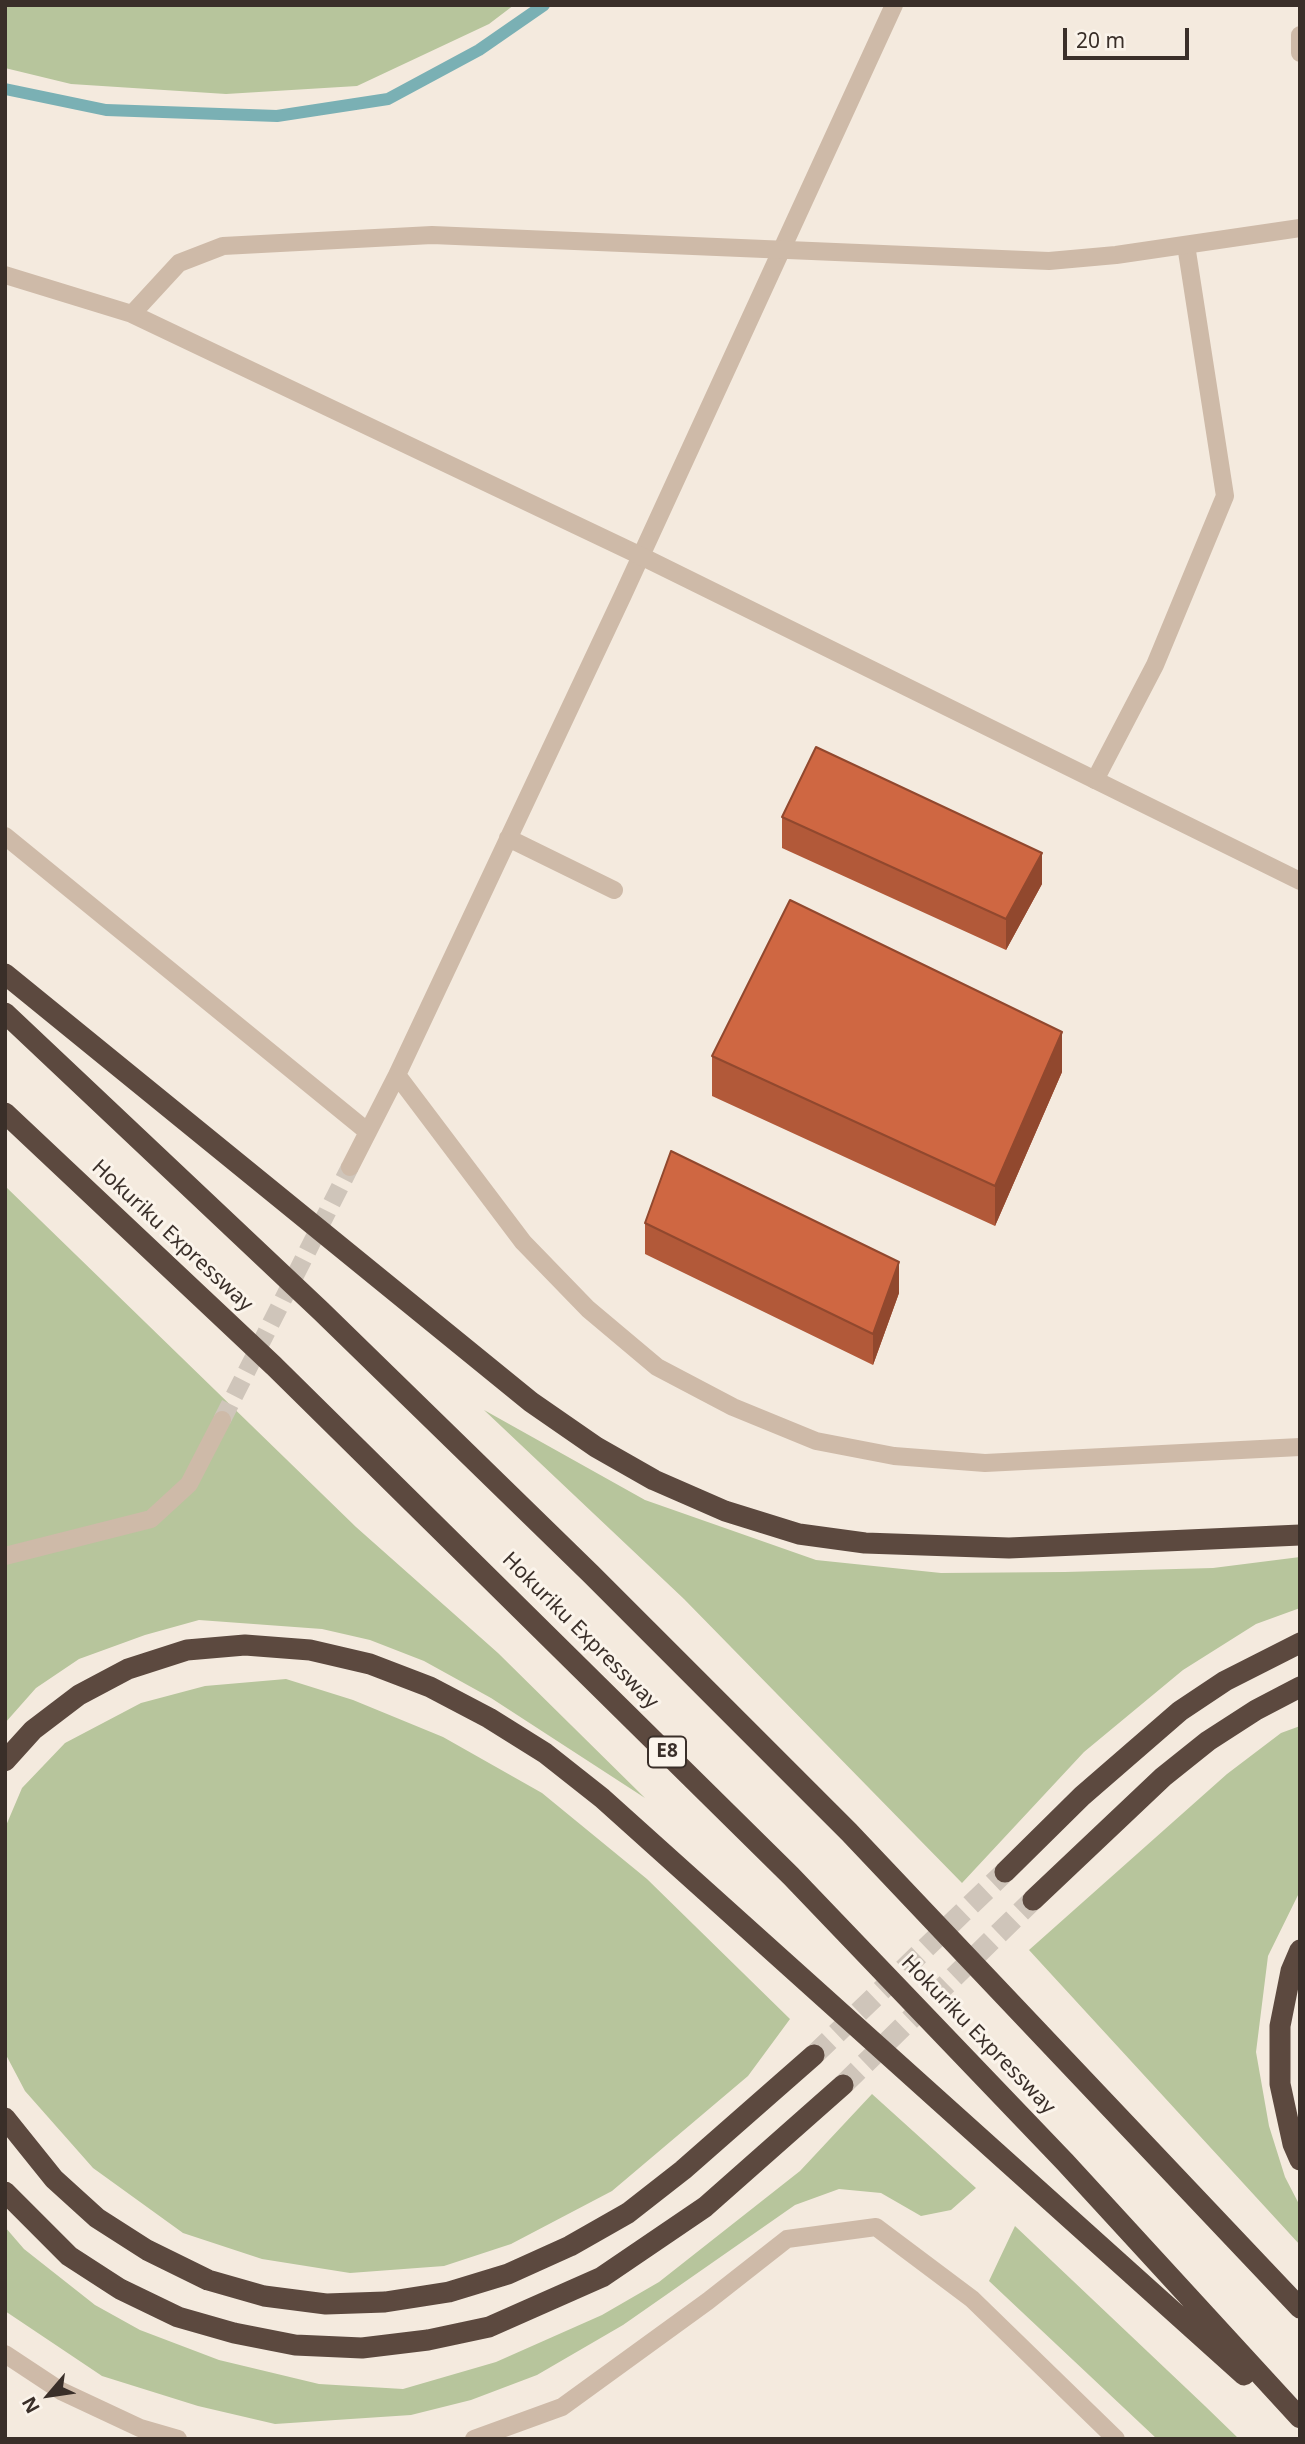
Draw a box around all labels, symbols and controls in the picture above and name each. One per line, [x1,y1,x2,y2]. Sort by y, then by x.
scale bar [1067,14,1193,58]
text: 20 m [1076,26,1125,54]
street label: Hokuriku Expressway [86,1155,258,1317]
street label: Hokuriku Expressway [496,1547,664,1715]
road number: E8 [648,1736,686,1768]
street label: Hokuriku Expressway [896,1950,1060,2120]
north arrow [14,2360,84,2430]
text: N [16,2392,46,2418]

